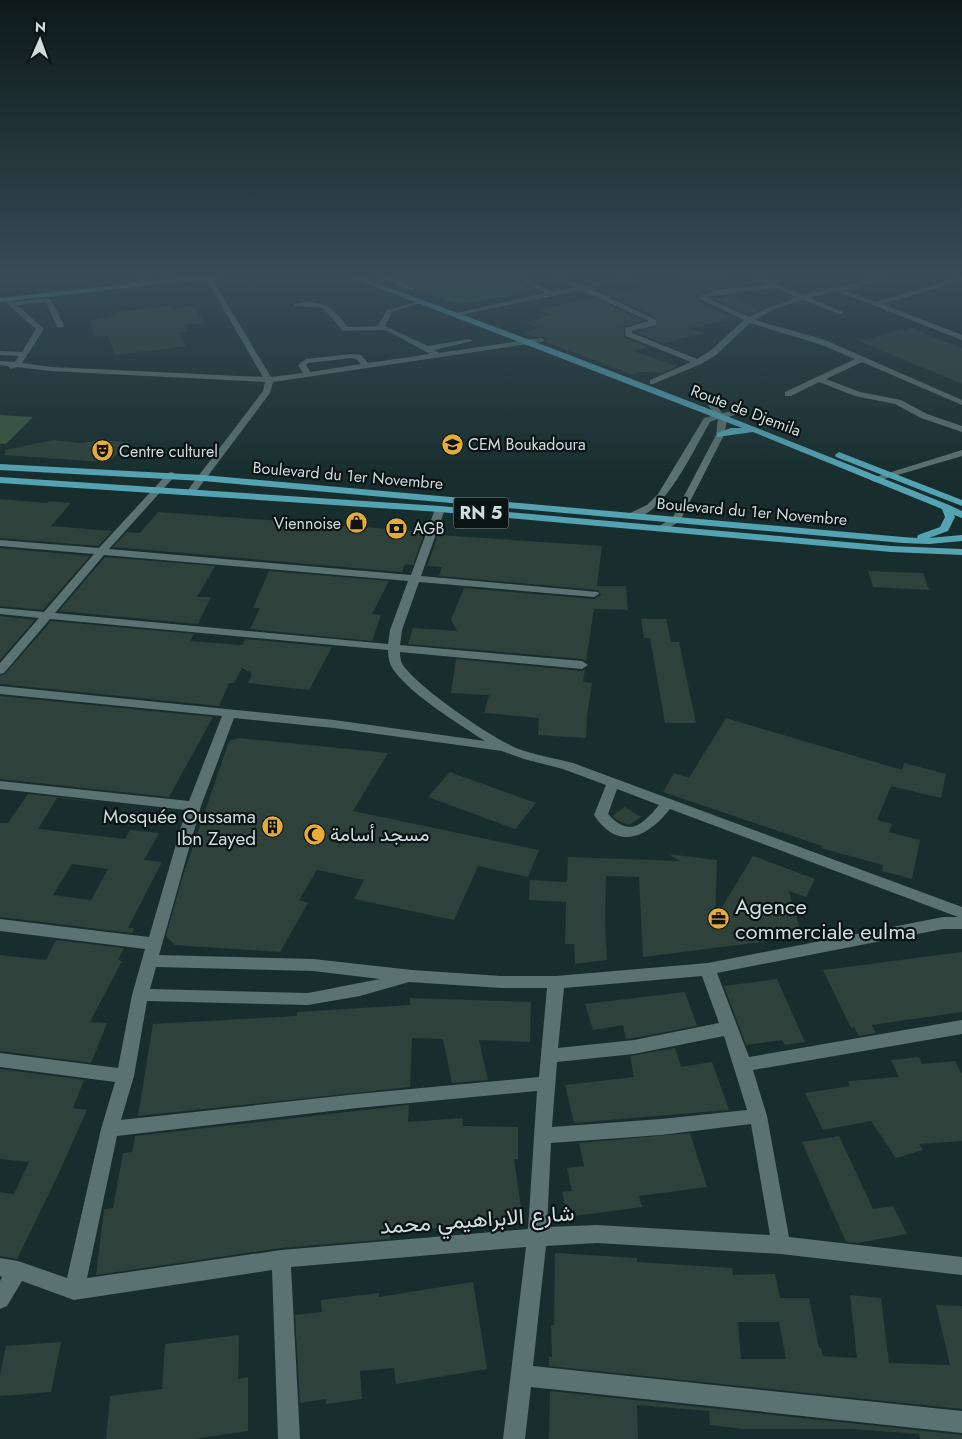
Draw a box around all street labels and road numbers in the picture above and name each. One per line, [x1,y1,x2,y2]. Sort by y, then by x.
street label: Route de Djemila [687,379,804,442]
street label: Boulevard du 1er Novembre [252,456,444,495]
street label: Boulevard du 1er Novembre [656,492,848,531]
road number: RN 5 [454,498,508,528]
street label: شارع الابراهيمي محمد [379,1196,576,1245]

